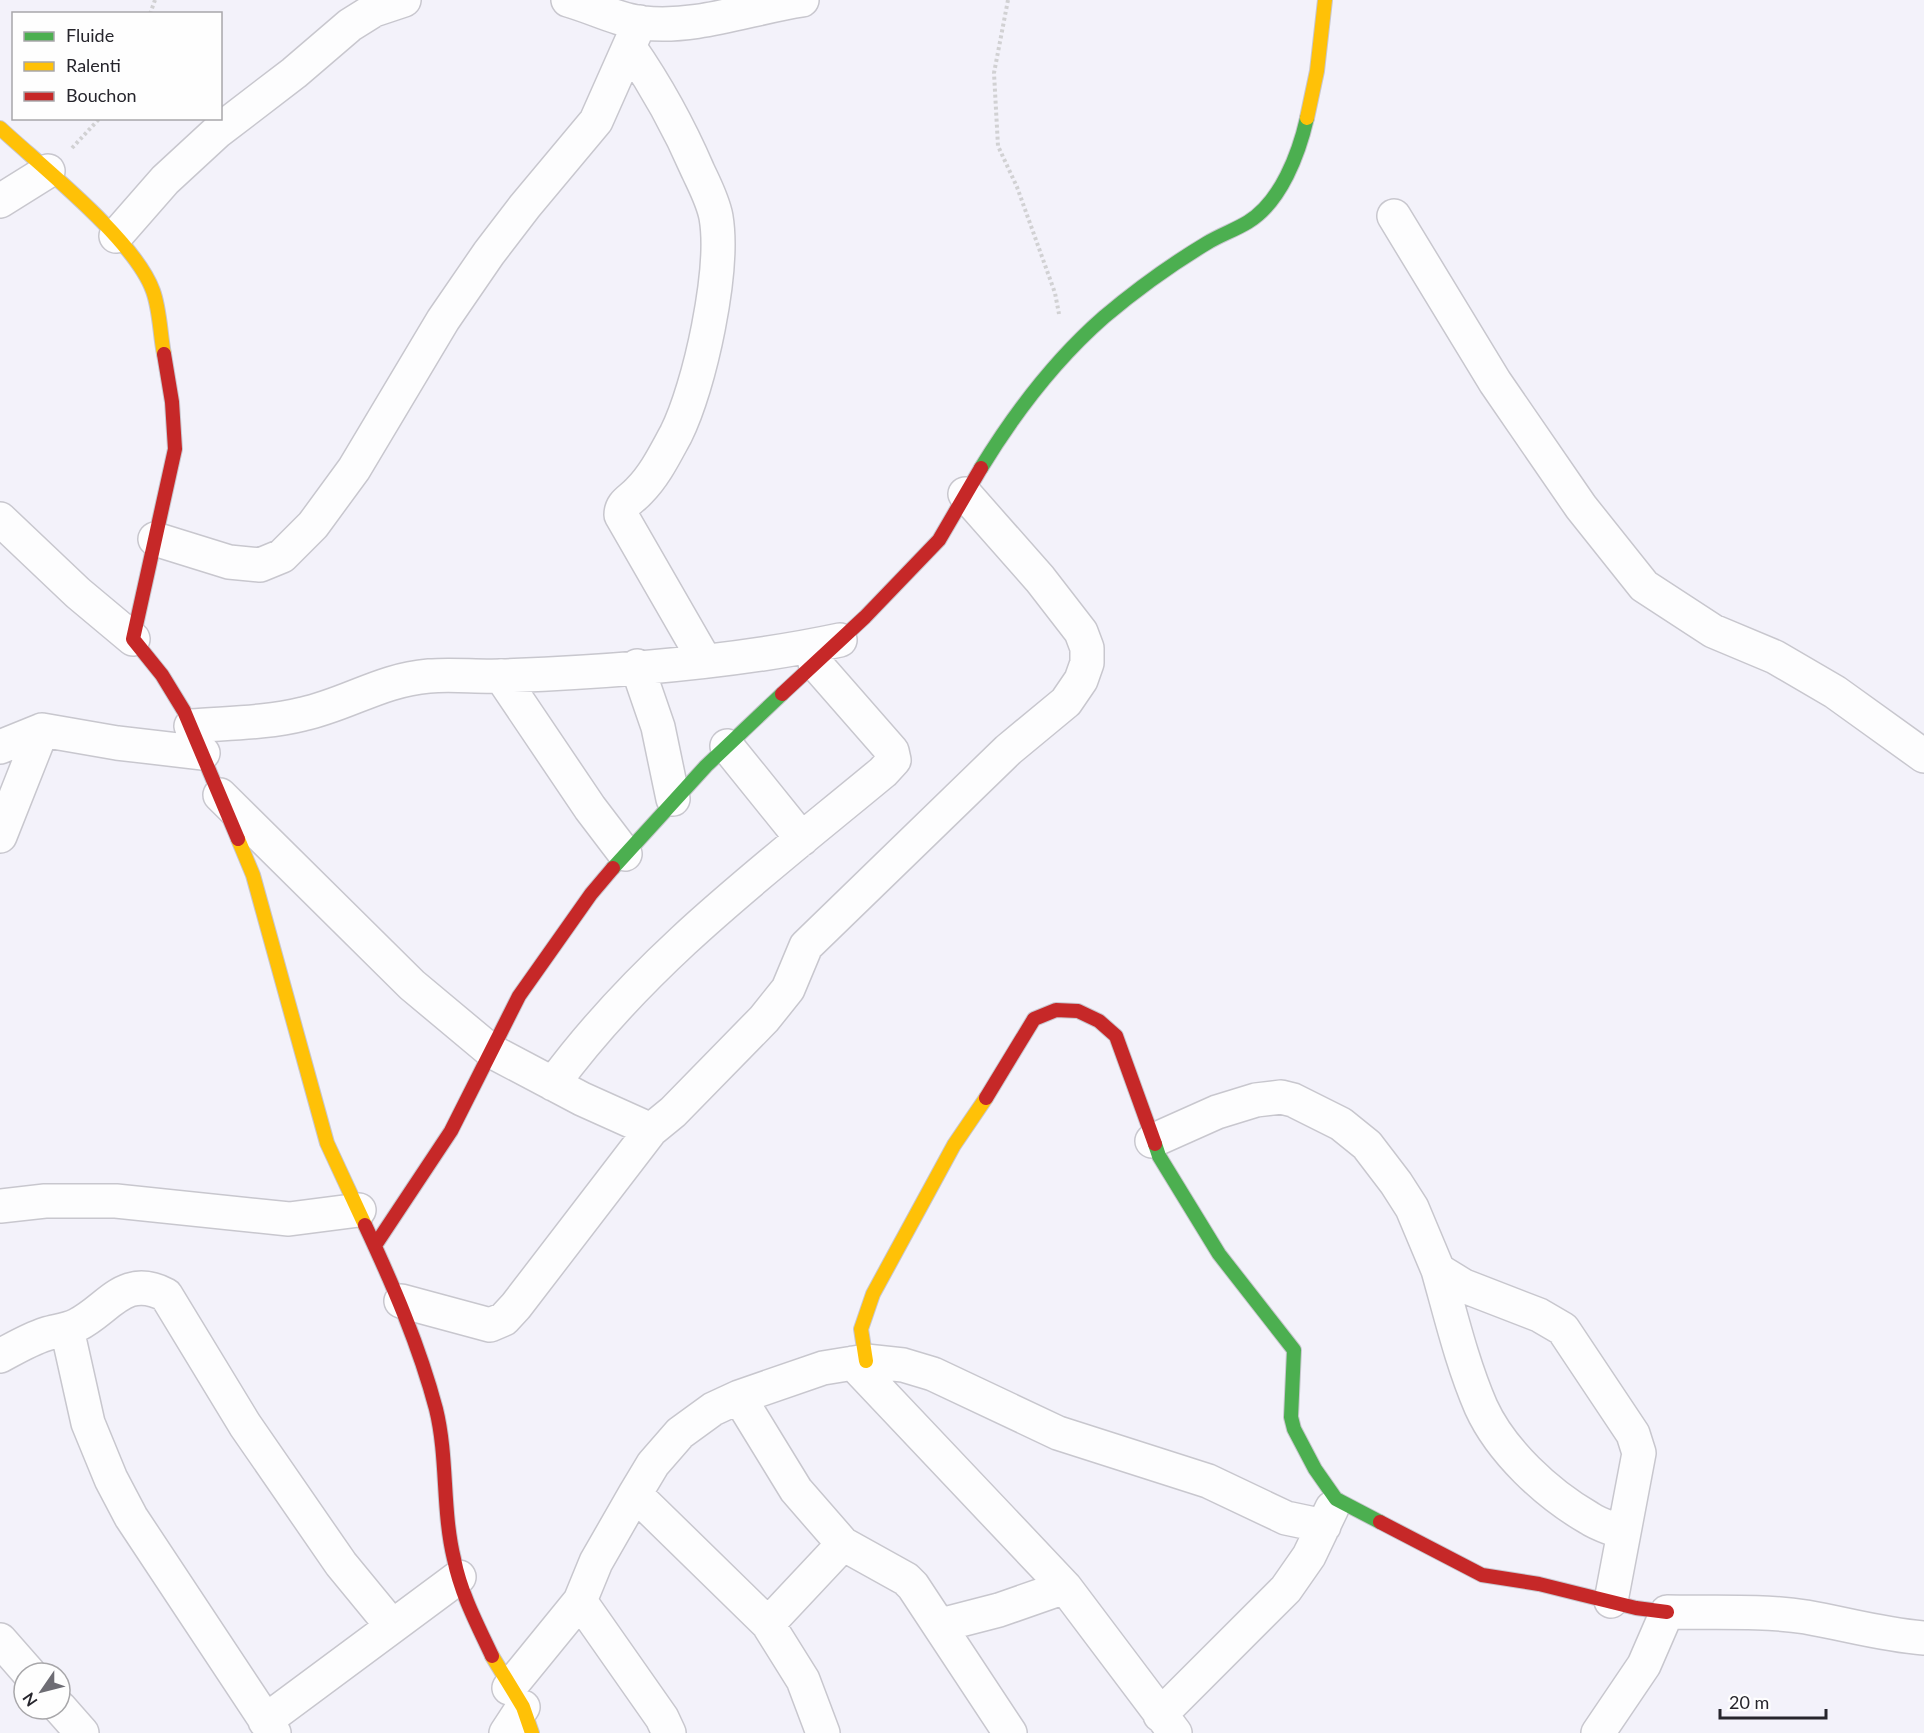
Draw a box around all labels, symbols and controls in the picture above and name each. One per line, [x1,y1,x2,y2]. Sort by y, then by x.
legend [12,12,222,120]
text: Fluide [66,24,114,46]
text: Ralenti [66,54,121,76]
text: Bouchon [66,84,137,106]
north arrow [12,1661,72,1721]
scale bar [1720,1682,1826,1720]
text: N [18,1689,41,1710]
text: 20 m [1729,1691,1769,1713]

